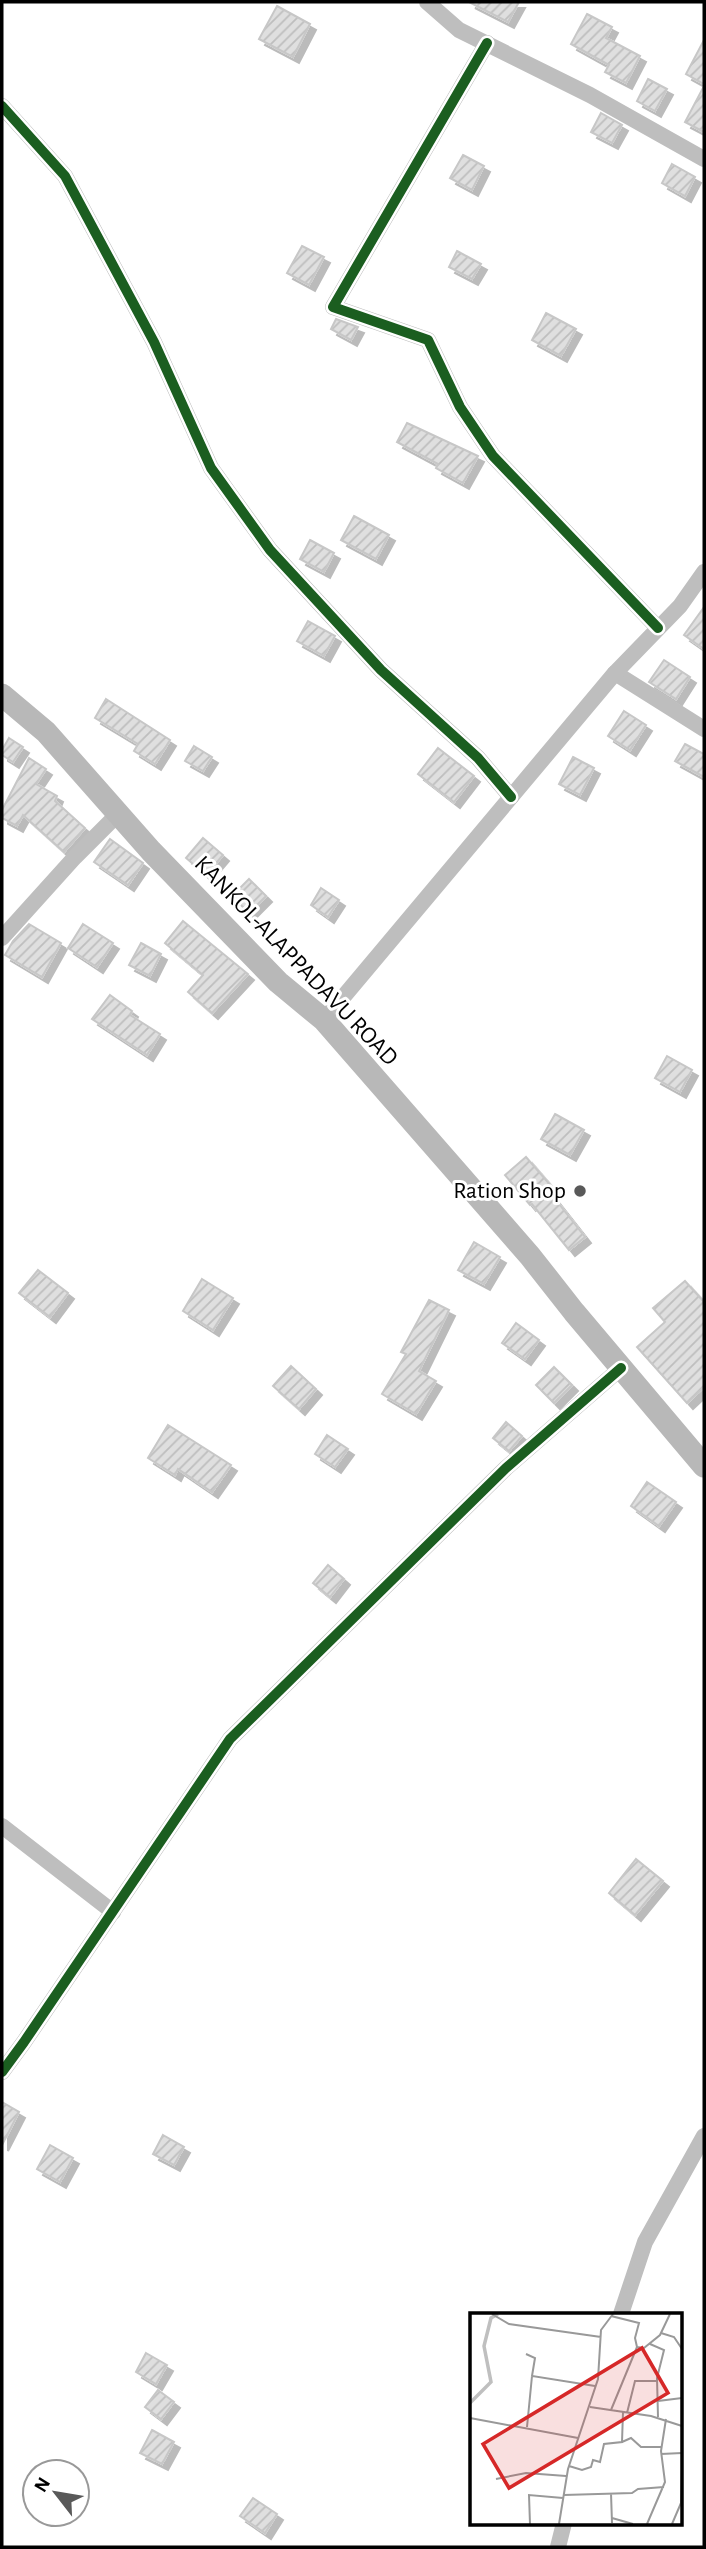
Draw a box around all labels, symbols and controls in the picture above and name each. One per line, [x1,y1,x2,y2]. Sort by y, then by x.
street label: KANKOL-ALAPPADAVU ROAD [190,852,402,1070]
place label: Ration Shop [453,1179,566,1203]
marker: Ration Shop [572,1183,588,1199]
inset map [470,2313,682,2524]
north arrow [21,2458,91,2528]
text: N [31,2474,54,2496]

